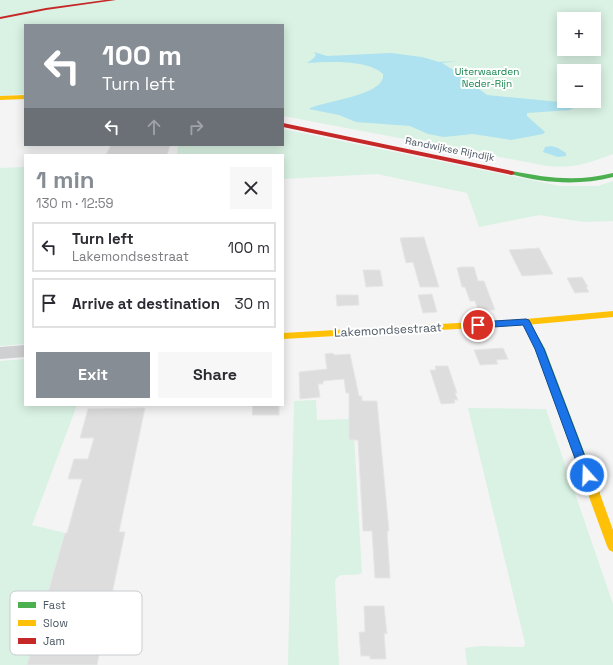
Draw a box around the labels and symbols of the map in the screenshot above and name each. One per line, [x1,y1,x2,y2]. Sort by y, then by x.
park label: Uiterwaarden Neder-Rijn [455,65,519,90]
street label: Randwijkse Rijndijk [404,134,496,164]
pin [461,308,495,342]
street label: Lakemondsestraat [334,319,442,341]
position arrow [566,454,608,496]
legend [10,591,142,655]
text: Fast [43,598,66,612]
text: Slow [43,616,68,630]
text: Jam [43,634,65,648]

